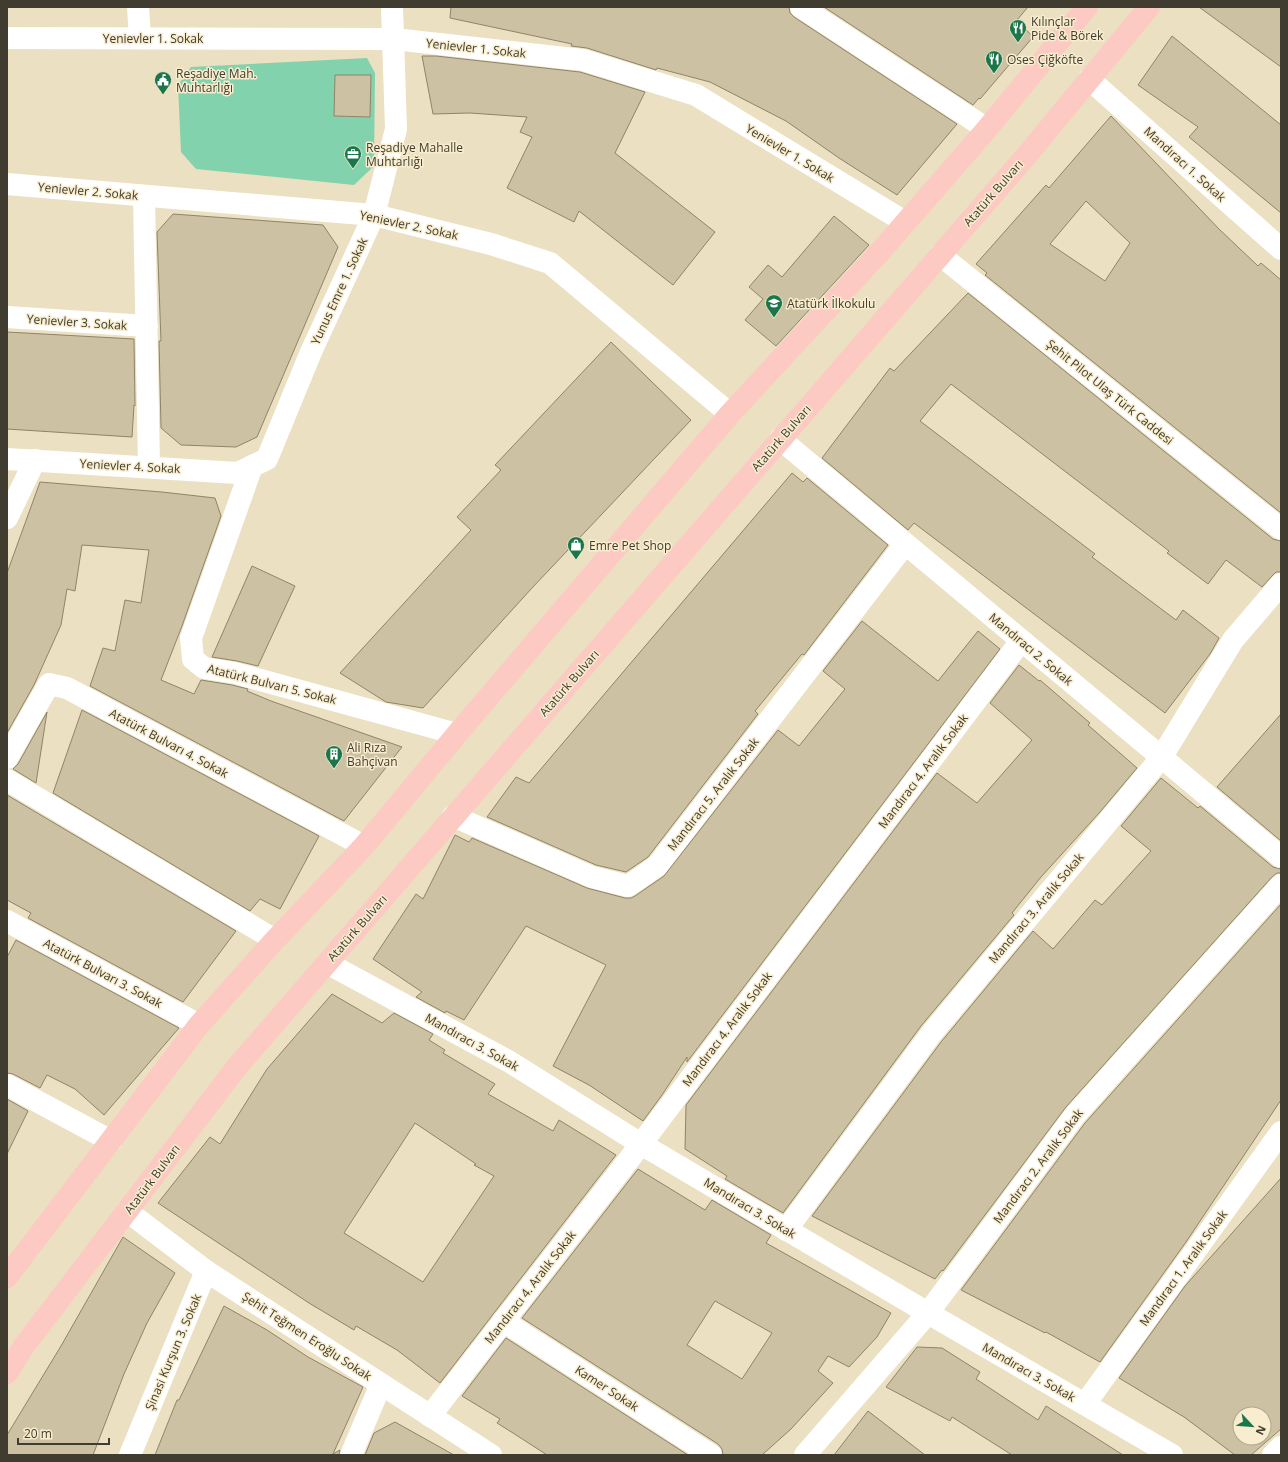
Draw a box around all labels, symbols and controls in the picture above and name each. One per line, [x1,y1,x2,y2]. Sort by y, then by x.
place label: Kılınçlar Pide & Börek [1031,13,1104,44]
restaurant icon: Kılınçlar Pide & Börek [1008,18,1028,43]
street label: Yenievler 1. Sokak [103,30,204,47]
street label: Yenievler 1. Sokak [425,34,528,62]
restaurant icon: Oses Çiğköfte [984,49,1004,74]
place label: Oses Çiğköfte [1007,51,1084,68]
place label: Reşadiye Mah. Muhtarlığı [176,65,257,96]
public building icon: Reşadiye Mah. Muhtarlığı [153,70,173,95]
street label: Yenievler 1. Sokak [743,120,838,187]
street label: Mandıracı 1. Sokak [1140,123,1230,206]
place label: Reşadiye Mahalle Muhtarlığı [366,139,463,170]
office icon: Reşadiye Mahalle Muhtarlığı [343,144,363,169]
street label: Atatürk Bulvarı [959,156,1027,230]
street label: Yenievler 2. Sokak [37,178,140,204]
street label: Yenievler 2. Sokak [358,206,461,244]
street label: Yunus Emre 1. Sokak [307,234,372,347]
school or university icon: Atatürk İlkokulu [764,293,784,318]
place label: Atatürk İlkokulu [787,295,875,312]
street label: Yenievler 3. Sokak [26,310,128,334]
street label: Şehit Pilot Ulaş Türk Caddesi [1043,335,1177,449]
street label: Atatürk Bulvarı [747,401,815,475]
street label: Yenievler 4. Sokak [79,455,181,477]
shop icon: Emre Pet Shop [566,535,586,560]
place label: Emre Pet Shop [589,537,671,554]
street label: Mandıracı 2. Sokak [985,609,1077,690]
street label: Atatürk Bulvarı [535,646,603,720]
street label: Atatürk Bulvarı 5. Sokak [206,660,339,708]
street label: Atatürk Bulvarı 4. Sokak [106,704,232,782]
street label: Mandıracı 4. Aralık Sokak [874,710,972,832]
street label: Mandıracı 5. Aralık Sokak [663,733,763,854]
place label: Ali Rıza Bahçivan [347,739,398,770]
building icon: Ali Rıza Bahçivan [324,744,344,769]
street label: Mandıracı 3. Aralık Sokak [985,849,1088,967]
street label: Atatürk Bulvarı [323,891,391,965]
street label: Atatürk Bulvarı 3. Sokak [40,934,166,1012]
street label: Mandıracı 4. Aralık Sokak [678,968,776,1090]
street label: Mandıracı 3. Sokak [422,1009,523,1075]
street label: Mandıracı 2. Aralık Sokak [989,1105,1087,1227]
street label: Atatürk Bulvarı [120,1141,184,1217]
street label: Mandıracı 3. Sokak [701,1174,800,1243]
street label: Mandıracı 1. Aralık Sokak [1135,1206,1231,1329]
street label: Mandıracı 4. Aralık Sokak [480,1226,580,1347]
street label: Şehit Teğmen Eroğlu Sokak [239,1288,376,1385]
street label: Şinasi Kurşun 3. Sokak [141,1291,205,1413]
street label: Mandıracı 3. Sokak [979,1338,1079,1406]
street label: Kamer Sokak [572,1361,643,1415]
north arrow [1232,1406,1272,1446]
scale bar [18,1420,109,1446]
text: N [1253,1423,1270,1438]
text: 20 m [24,1425,52,1442]

